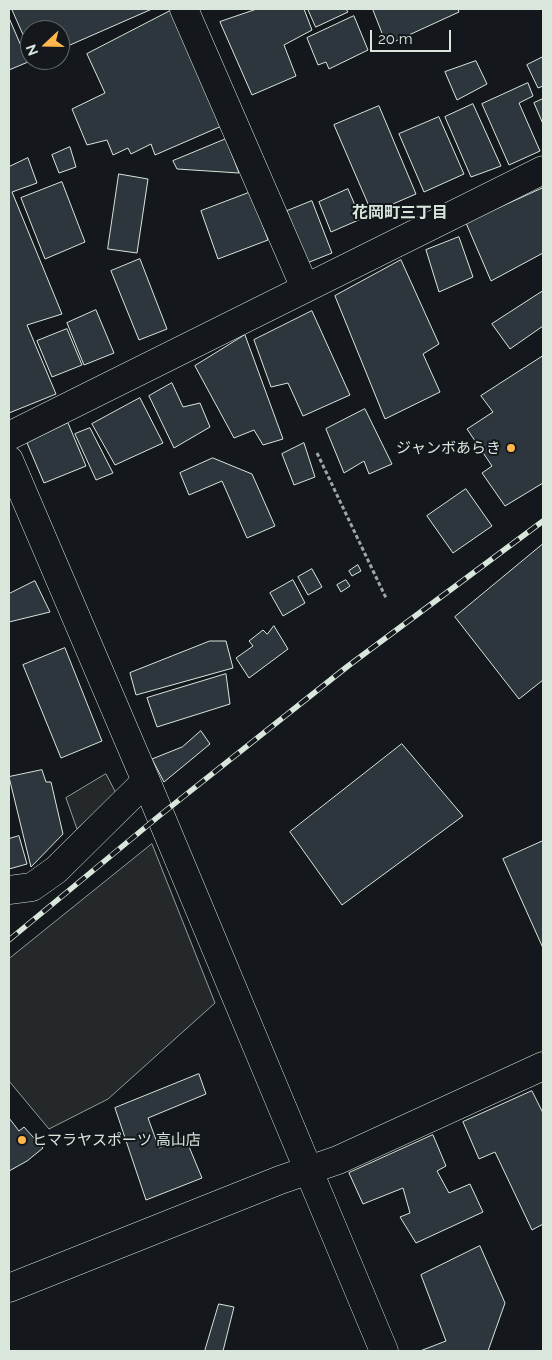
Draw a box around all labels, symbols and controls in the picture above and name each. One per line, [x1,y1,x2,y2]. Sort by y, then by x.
north arrow [20,20,70,70]
scale bar [372,20,453,52]
text: 20 m [378,30,413,48]
text: N [23,42,41,58]
district label: 花岡町三丁目 [352,203,448,223]
place label: ジャンボあらき [396,439,501,457]
marker: ジャンボあらき [505,442,517,454]
place label: ヒマラヤスポーツ 高山店 [32,1131,201,1149]
marker: ヒマラヤスポーツ 高山店 [16,1134,28,1146]

